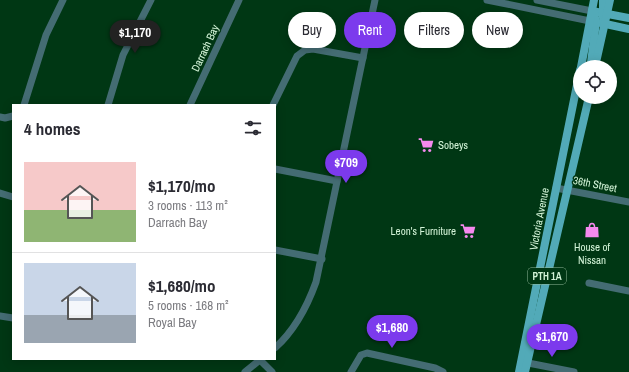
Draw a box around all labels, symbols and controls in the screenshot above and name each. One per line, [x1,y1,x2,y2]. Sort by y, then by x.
chip: Buy [288,12,336,48]
chip: Rent [344,12,396,48]
chip: Filters [404,12,464,48]
chip: New [472,12,523,48]
pin: $1,170 [102,20,168,54]
street label: Darrach Bay [188,22,222,74]
text: $1,170 [119,24,151,41]
map controls [573,60,617,104]
button: locate [573,60,617,104]
text: 4 homes [24,117,81,140]
icon: filters [242,117,264,139]
supermarket icon: Sobeys [417,136,435,154]
place label: Sobeys [438,138,469,152]
pin: $709 [322,150,370,184]
text: $709 [334,154,358,171]
street label: 36th Street [572,173,618,195]
text: $1,170/mo [148,174,215,197]
icon: home [56,178,104,226]
street label: Victoria Avenue [526,187,552,251]
text: 3 rooms · 113 m² [148,197,228,214]
text: Darrach Bay [148,214,207,231]
shop icon: House of Nissan [583,221,601,239]
supermarket icon: Leon's Furniture [459,222,477,240]
place label: Leon's Furniture [391,224,456,238]
place label: House of Nissan [574,240,611,267]
road number: PTH 1A [528,268,566,284]
text: $1,680/mo [148,274,215,297]
icon: home [56,279,104,327]
text: 5 rooms · 168 m² [148,297,229,314]
text: Royal Bay [148,314,197,331]
pin: $1,680 [359,315,425,349]
text: $1,680 [376,319,408,336]
pin: $1,670 [519,324,585,358]
text: $1,670 [536,328,568,345]

